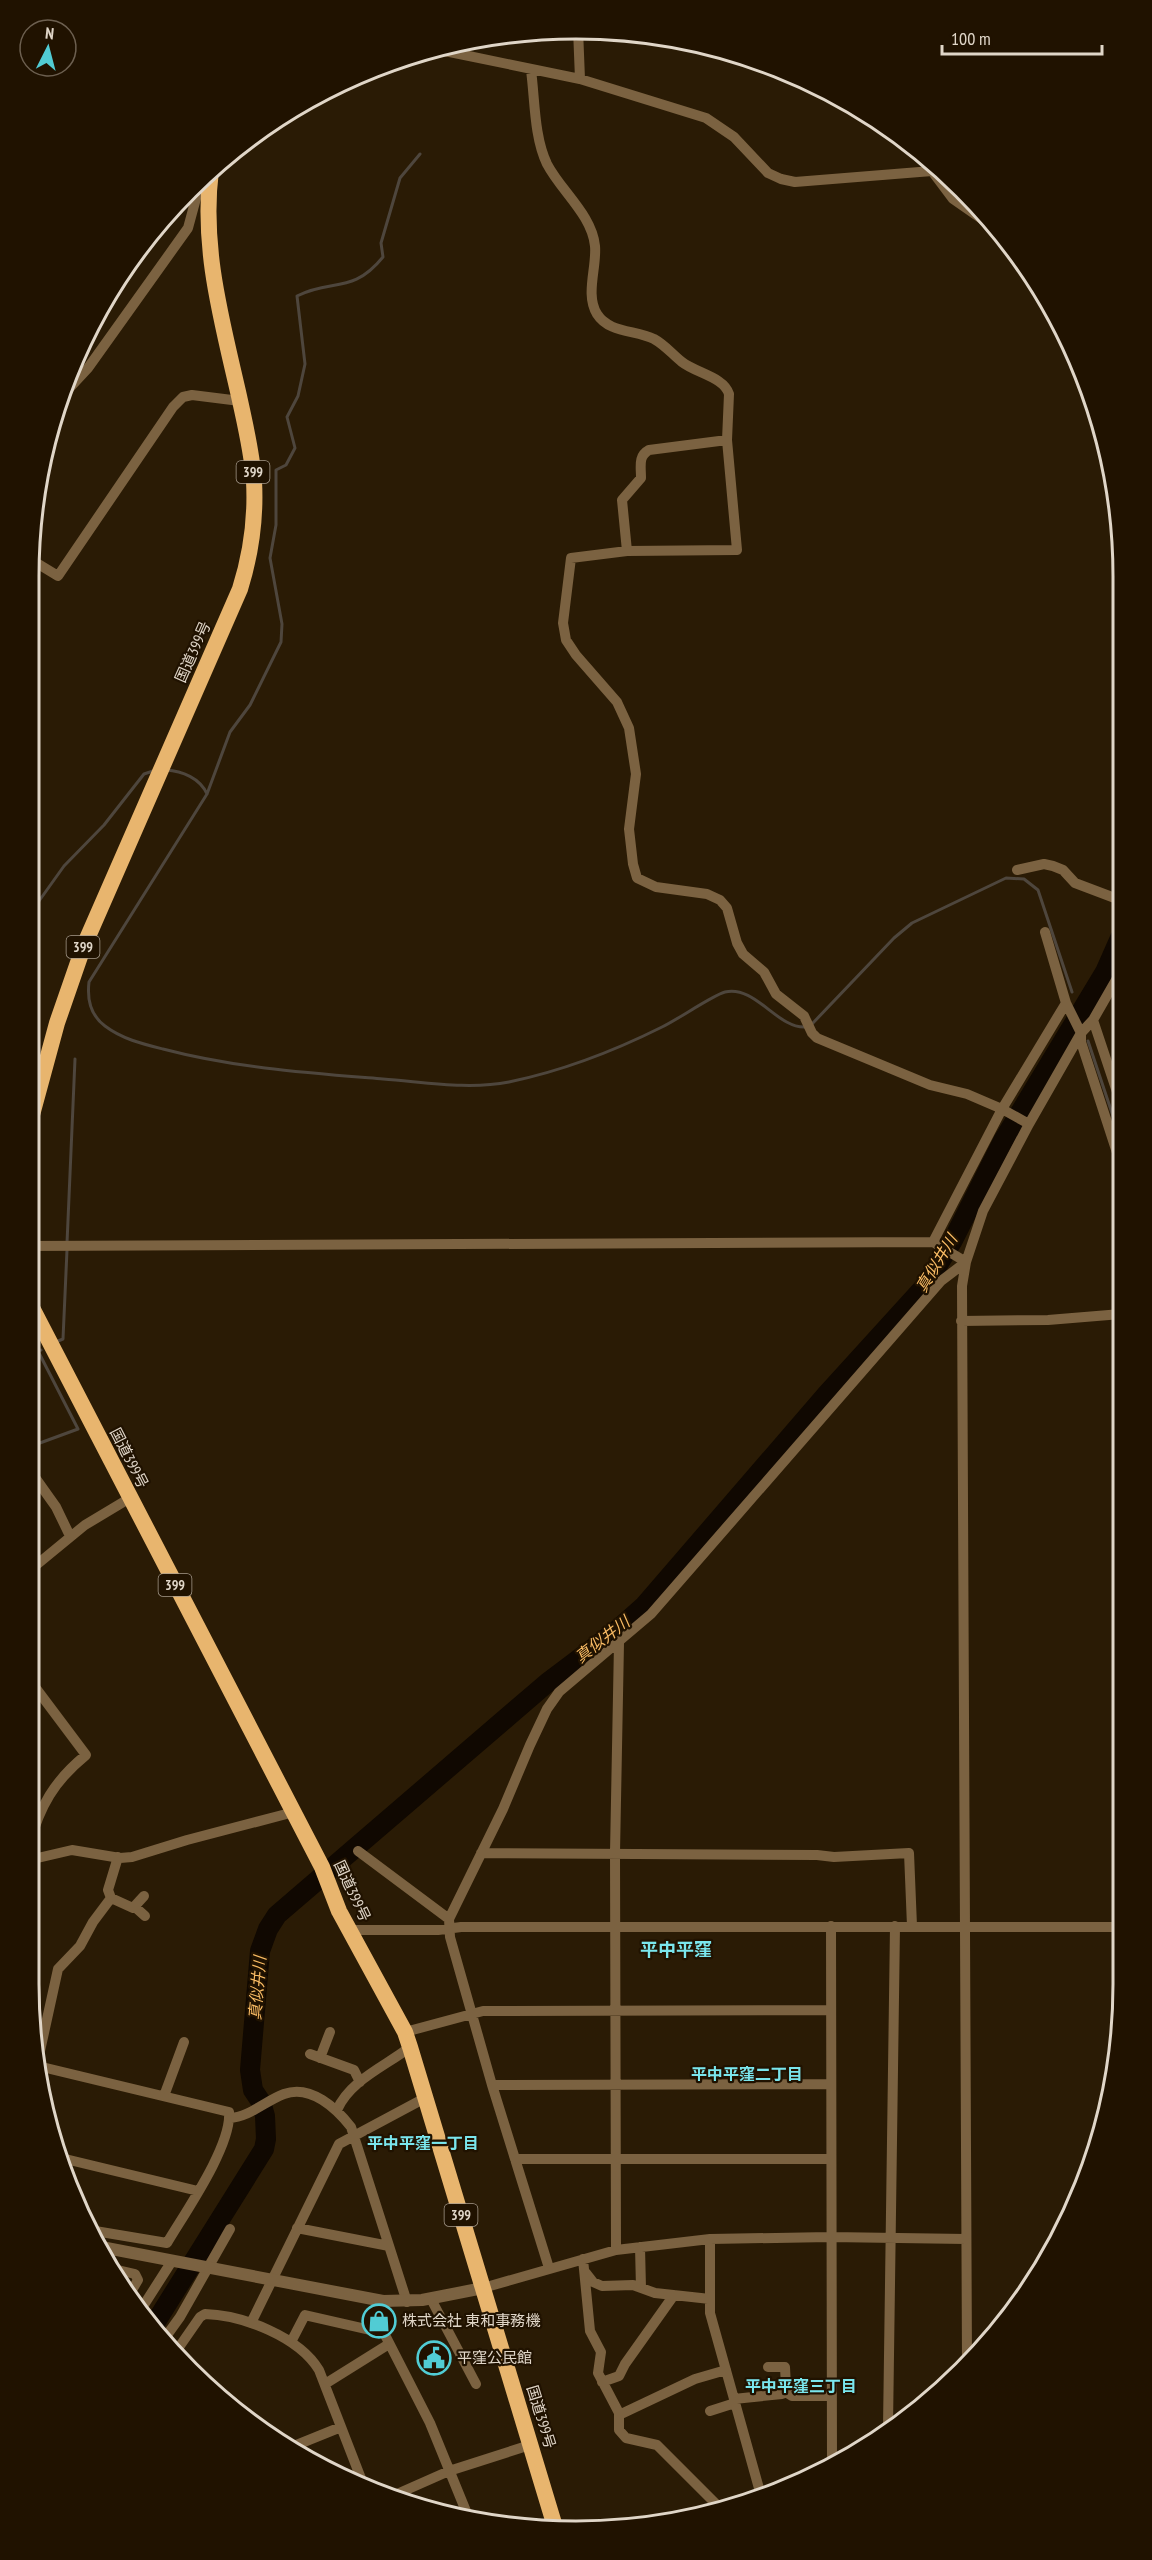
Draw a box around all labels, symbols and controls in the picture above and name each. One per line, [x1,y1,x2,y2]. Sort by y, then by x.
north arrow [18,18,78,78]
scale bar [942,18,1102,56]
text: N [44,23,55,43]
text: 100 m [951,27,991,50]
road number: 399 [236,461,270,483]
street label: 国道399号 [171,618,214,685]
road number: 399 [66,936,100,958]
water label: 真似井川 [911,1229,962,1296]
street label: 国道399号 [106,1424,153,1491]
road number: 399 [158,1574,192,1596]
water label: 真似井川 [571,1610,635,1667]
street label: 国道399号 [330,1857,375,1924]
district label: 平中平窪 [640,1938,712,1961]
water label: 真似井川 [244,1953,270,2021]
district label: 平中平窪二丁目 [691,2064,803,2084]
district label: 平中平窪一丁目 [367,2133,479,2153]
road number: 399 [444,2204,478,2226]
shop icon: 株式会社 東和事務機 [361,2303,397,2339]
place label: 株式会社 東和事務機 [402,2311,540,2330]
public building icon: 平窪公民館 [416,2340,452,2376]
place label: 平窪公民館 [457,2348,532,2367]
district label: 平中平窪三丁目 [745,2376,857,2396]
street label: 国道399号 [523,2383,560,2451]

